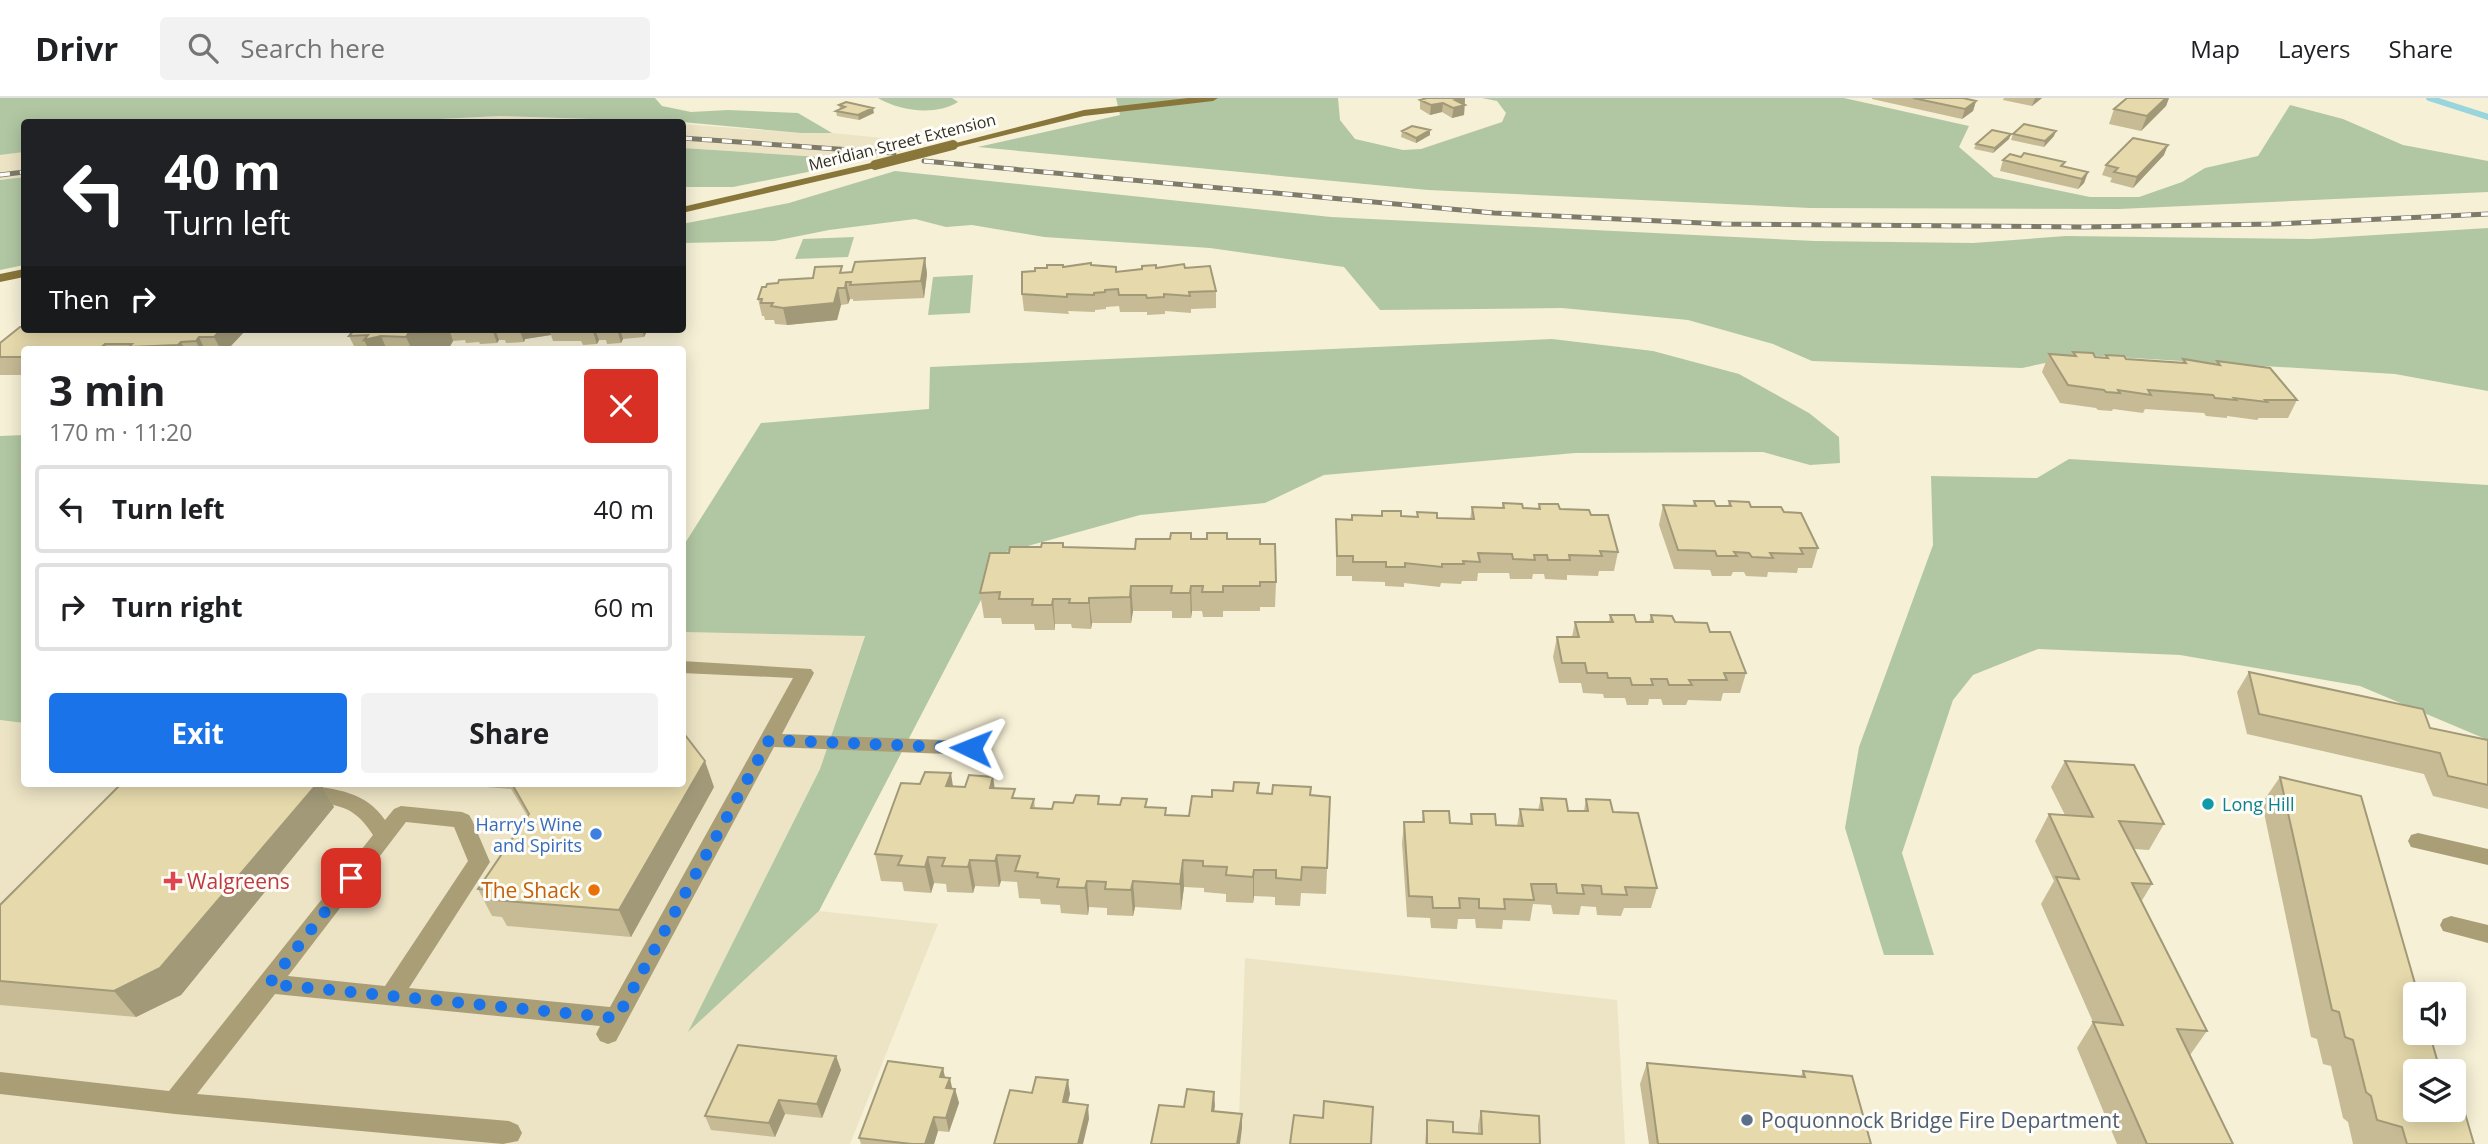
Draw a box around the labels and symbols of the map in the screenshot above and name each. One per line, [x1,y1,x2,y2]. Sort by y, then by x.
street label: Meridian Street Extension [806,108,998,176]
position arrow [934,711,1008,785]
place label: Long Hill [2222,792,2295,816]
marker: Long Hill [2200,796,2216,812]
place label: Harry's Wine and Spirits [475,812,582,857]
marker: Harry's Wine and Spirits [588,826,604,842]
pin [321,848,381,908]
place label: Walgreens [187,867,290,895]
marker: Walgreens [165,873,181,889]
place label: The Shack [481,876,580,904]
marker: The Shack [586,882,602,898]
place label: Poquonnock Bridge Fire Department [1761,1106,2120,1134]
marker: Poquonnock Bridge Fire Department [1739,1112,1755,1128]

